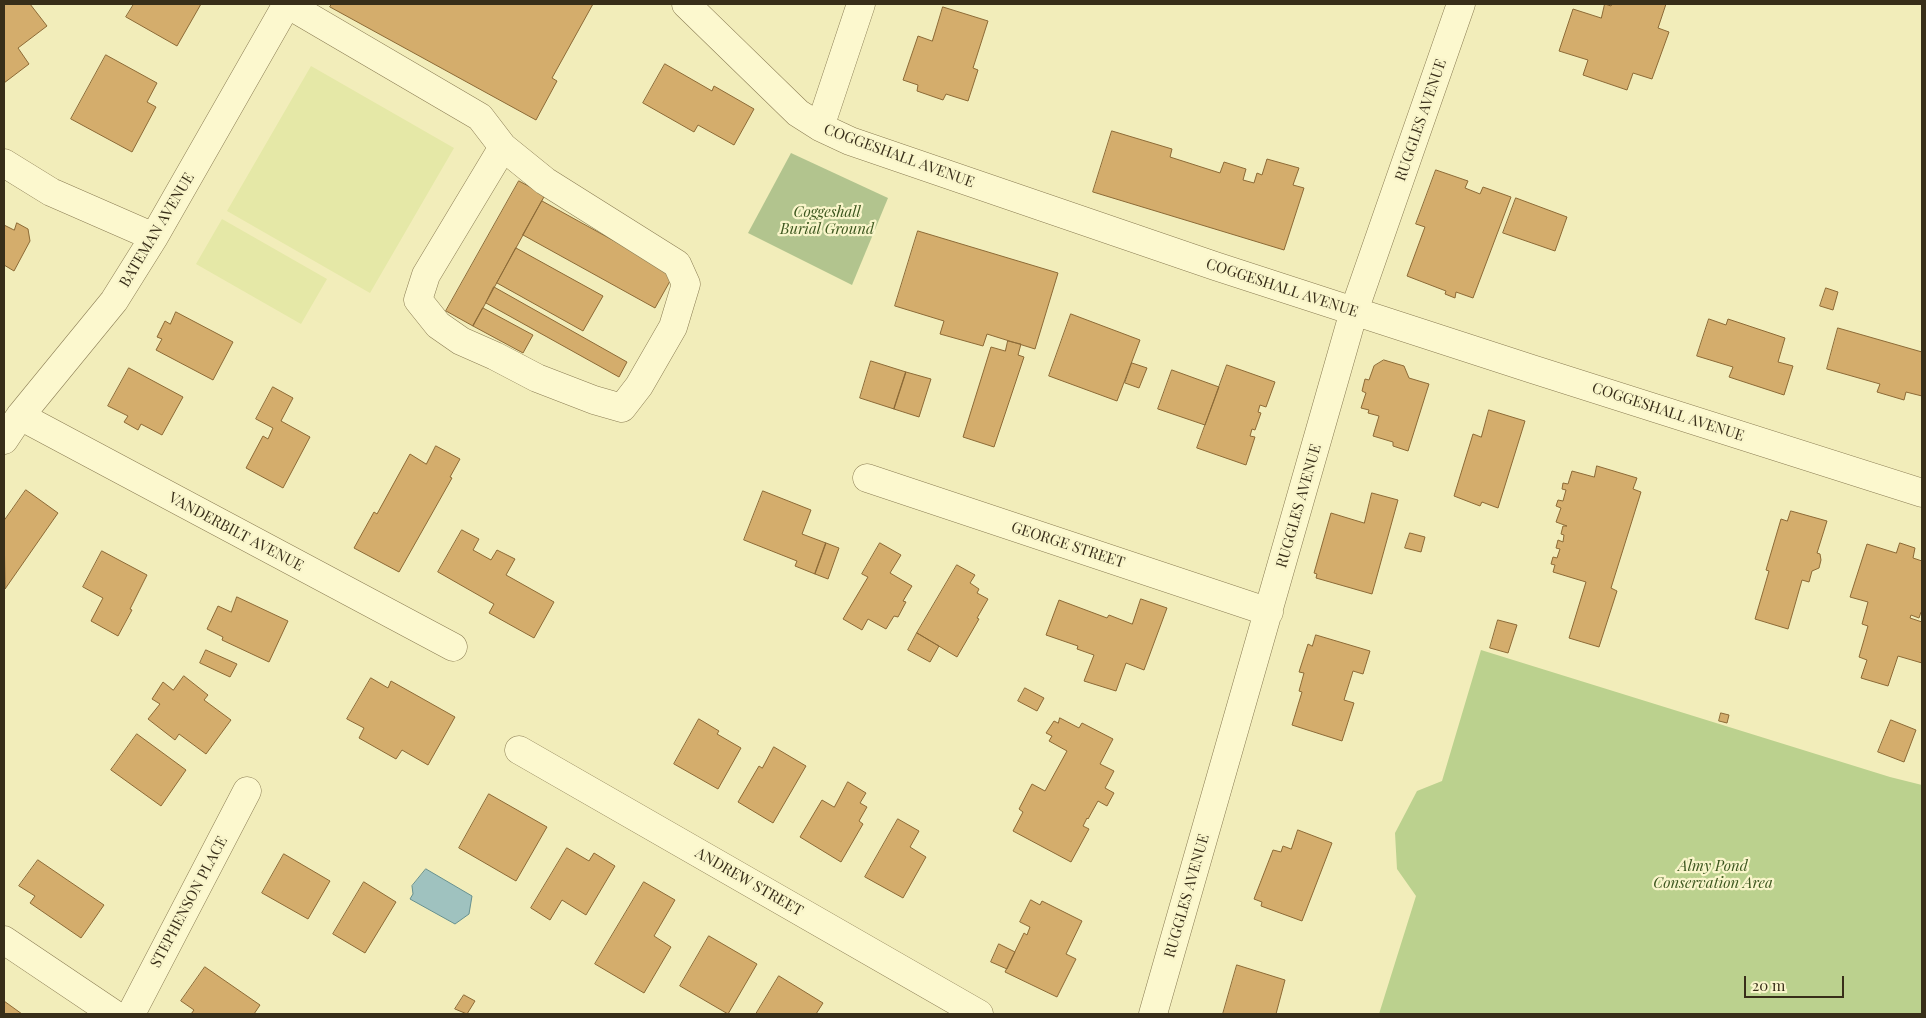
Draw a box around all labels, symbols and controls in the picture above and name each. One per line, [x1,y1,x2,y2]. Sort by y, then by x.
street label: RUGGLES AVENUE [1392,57,1450,183]
street label: COGGESHALL AVENUE [821,120,977,192]
street label: BATEMAN AVENUE [116,170,198,290]
park label: Coggeshall Burial Ground [780,203,874,238]
street label: COGGESHALL AVENUE [1204,255,1360,321]
street label: COGGESHALL AVENUE [1590,379,1746,445]
street label: RUGGLES AVENUE [1273,442,1325,570]
street label: VANDERBILT AVENUE [165,489,307,575]
street label: GEORGE STREET [1009,518,1127,572]
street label: RUGGLES AVENUE [1161,832,1213,960]
street label: STEPHENSON PLACE [147,833,231,971]
street label: ANDREW STREET [692,844,806,920]
park label: Almy Pond Conservation Area [1653,857,1773,892]
scale bar [1746,966,1846,998]
text: 20 m [1752,975,1785,995]

